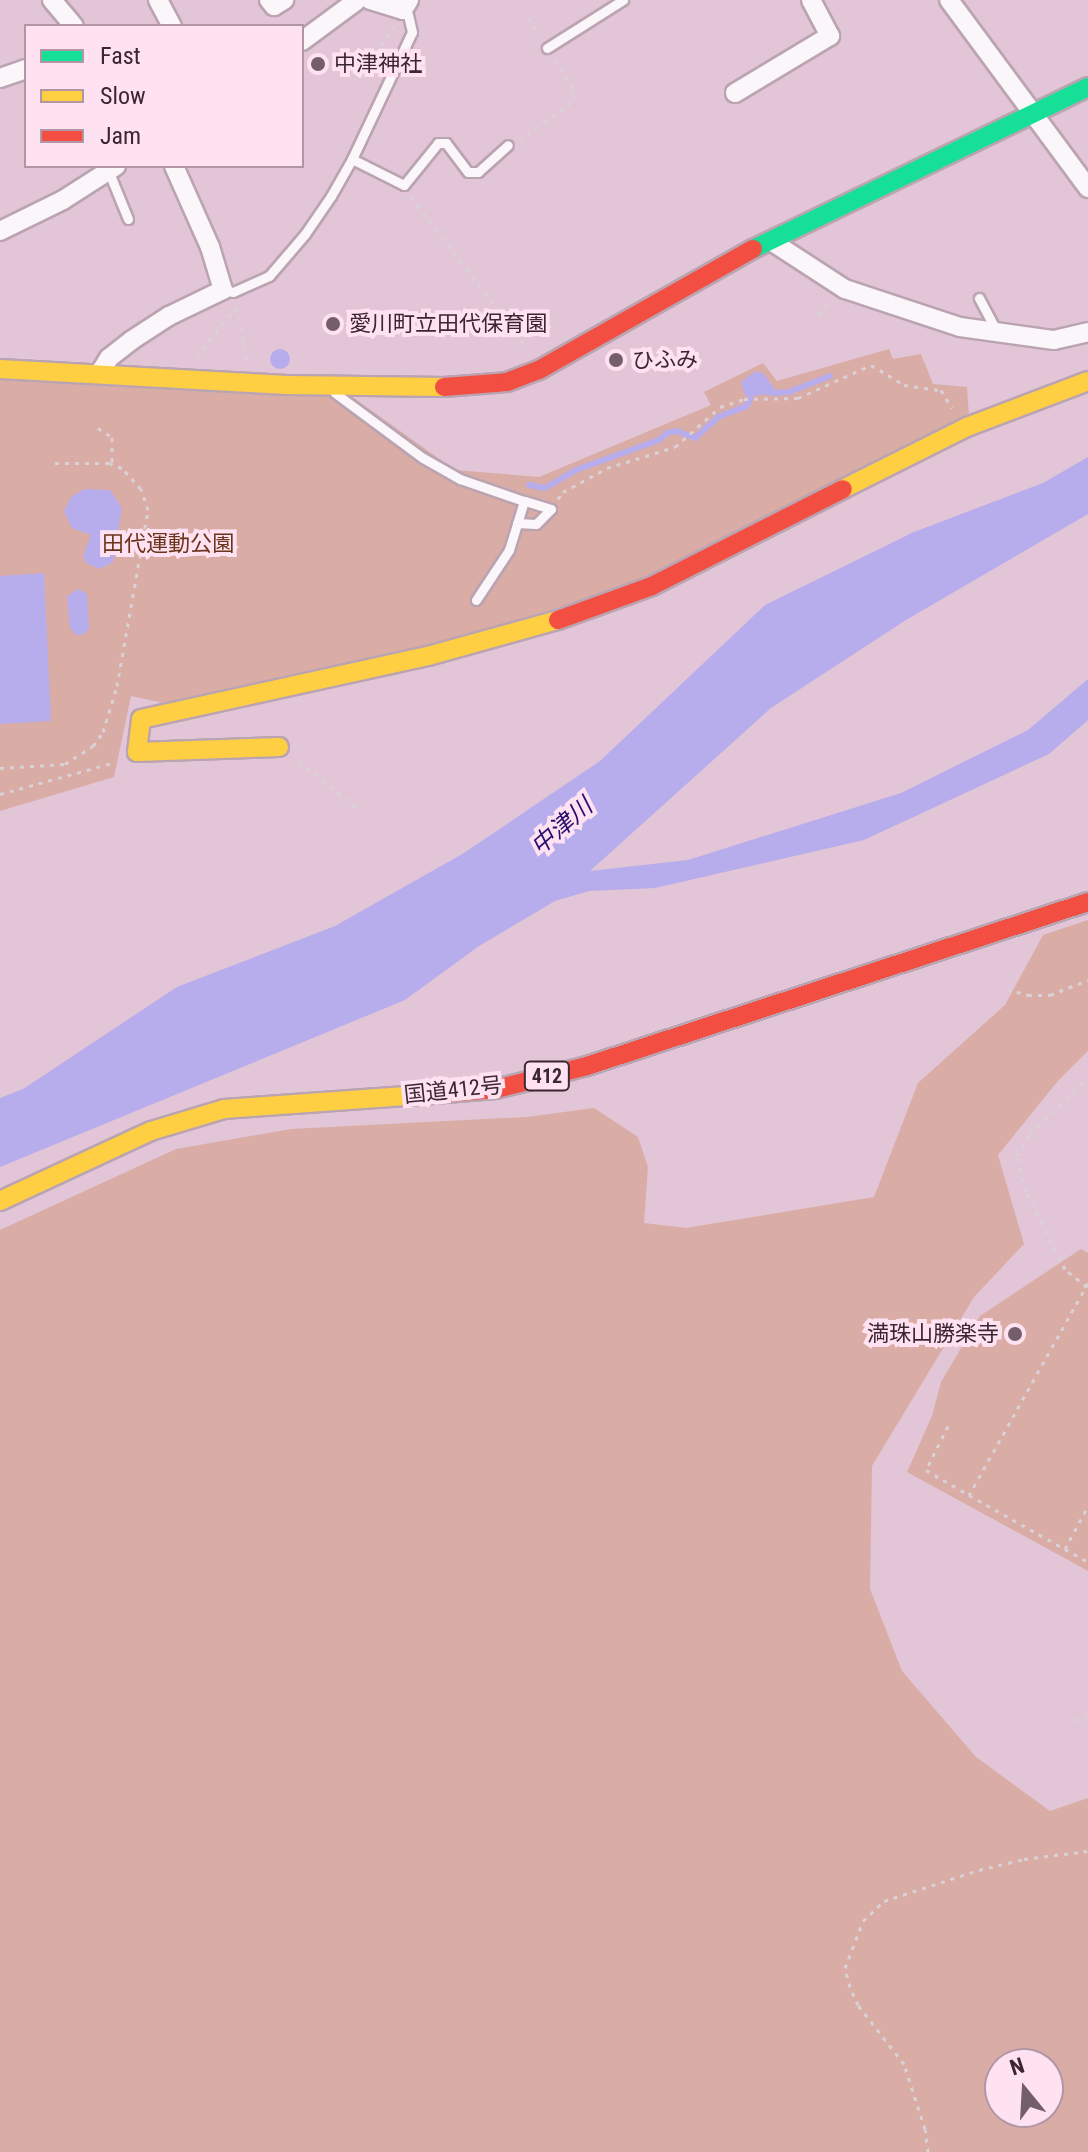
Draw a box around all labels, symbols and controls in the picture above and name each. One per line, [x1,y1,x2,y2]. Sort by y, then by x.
legend [24,24,304,168]
text: Fast [100,42,141,70]
place label: 中津神社 [334,51,422,77]
marker: 中津神社 [309,55,327,73]
text: Slow [100,82,146,110]
text: Jam [100,122,141,150]
place label: 愛川町立田代保育園 [349,311,547,337]
marker: 愛川町立田代保育園 [324,315,342,333]
place label: ひふみ [632,347,698,373]
marker: ひふみ [607,351,625,369]
park label: 田代運動公園 [102,531,234,557]
water label: 中津川 [525,793,599,861]
road number: 412 [523,1060,571,1092]
street label: 国道412号 [403,1072,503,1108]
place label: 満珠山勝楽寺 [867,1321,999,1347]
marker: 満珠山勝楽寺 [1006,1325,1024,1343]
north arrow [984,2048,1064,2128]
text: N [1007,2053,1027,2081]

